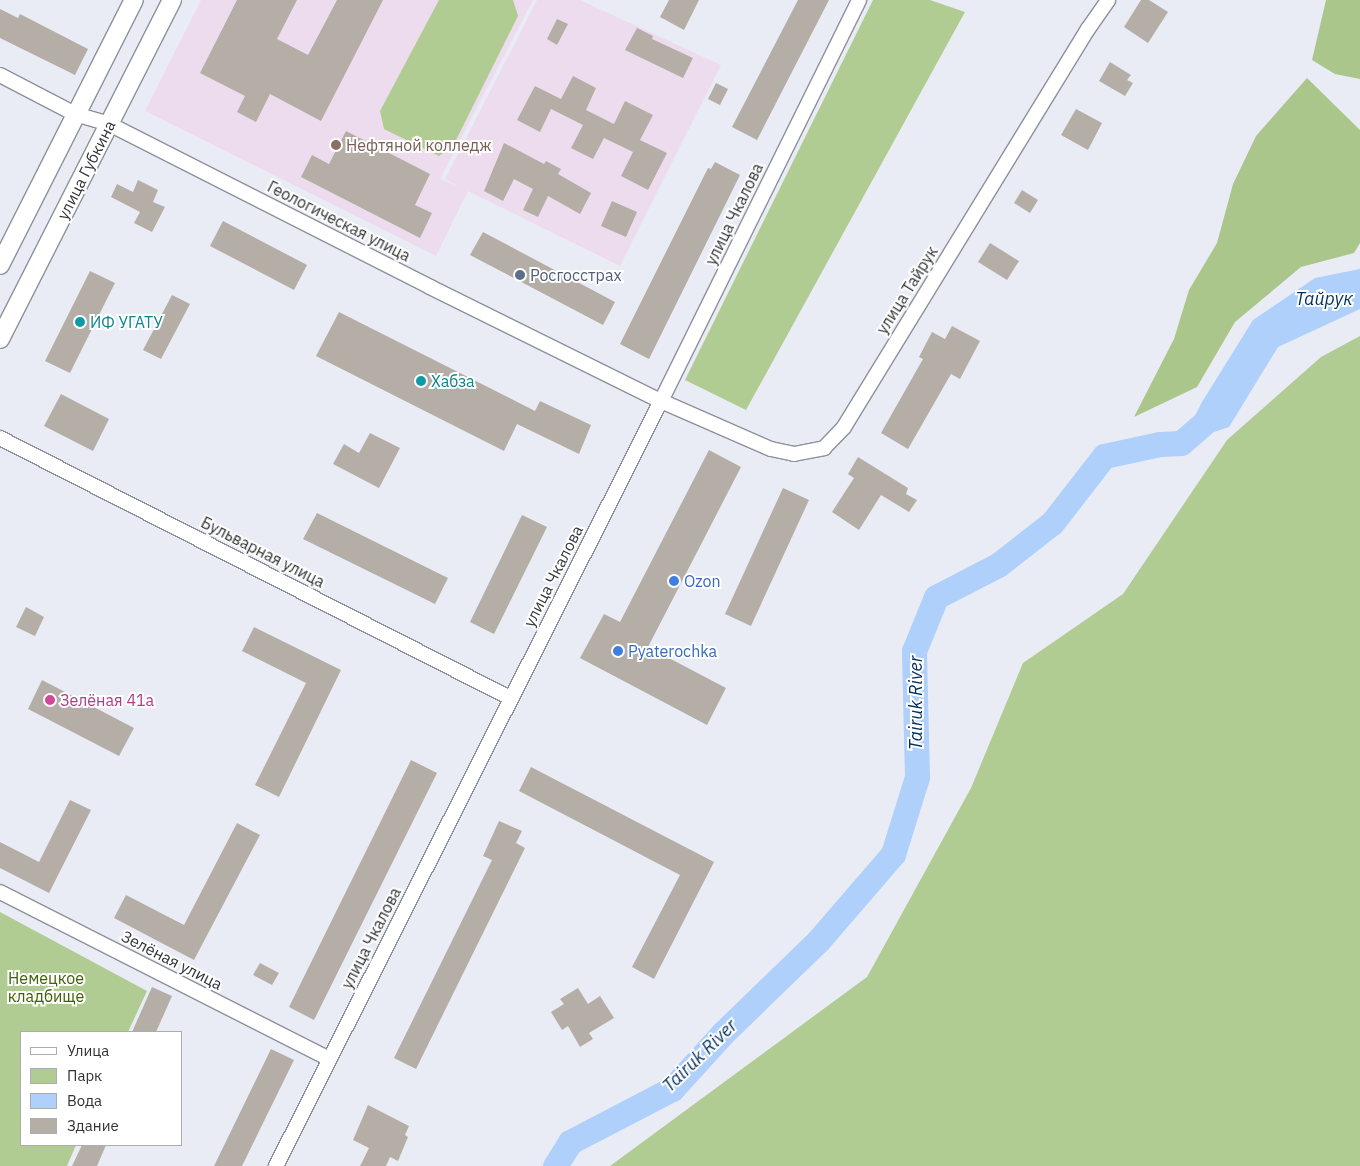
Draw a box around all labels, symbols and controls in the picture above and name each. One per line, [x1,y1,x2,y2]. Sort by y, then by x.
street label: улица Губкина [53,117,119,223]
place label: Нефтяной колледж [346,135,492,155]
marker: Нефтяной колледж [330,139,342,151]
street label: улица Чкалова [701,160,767,268]
street label: Геологическая улица [264,177,414,265]
street label: улица Тайрук [872,242,942,338]
place label: Росгосстрах [530,265,622,285]
marker: Росгосстрах [514,269,526,281]
water label: Тайрук [1295,288,1353,310]
place label: ИФ УГАТУ [90,312,163,332]
marker: ИФ УГАТУ [74,316,86,328]
place label: Хабза [431,371,475,391]
marker: Хабза [415,375,427,387]
street label: Бульварная улица [198,512,328,592]
street label: улица Чкалова [519,522,587,630]
place label: Ozon [684,571,721,591]
marker: Ozon [668,575,680,587]
place label: Pyaterochka [628,641,717,661]
marker: Pyaterochka [612,645,624,657]
water label: Tairuk River [905,656,927,750]
place label: Зелёная 41а [60,690,154,710]
marker: Зелёная 41а [44,694,56,706]
street label: улица Чкалова [337,884,405,992]
street label: Зелёная улица [118,926,226,994]
park label: Немецкое кладбище [8,968,84,1006]
water label: Tairuk River [658,1015,742,1097]
legend [20,1031,182,1146]
text: Улица [67,1041,109,1060]
text: Парк [67,1066,102,1085]
text: Вода [67,1091,102,1110]
text: Здание [67,1116,119,1135]

